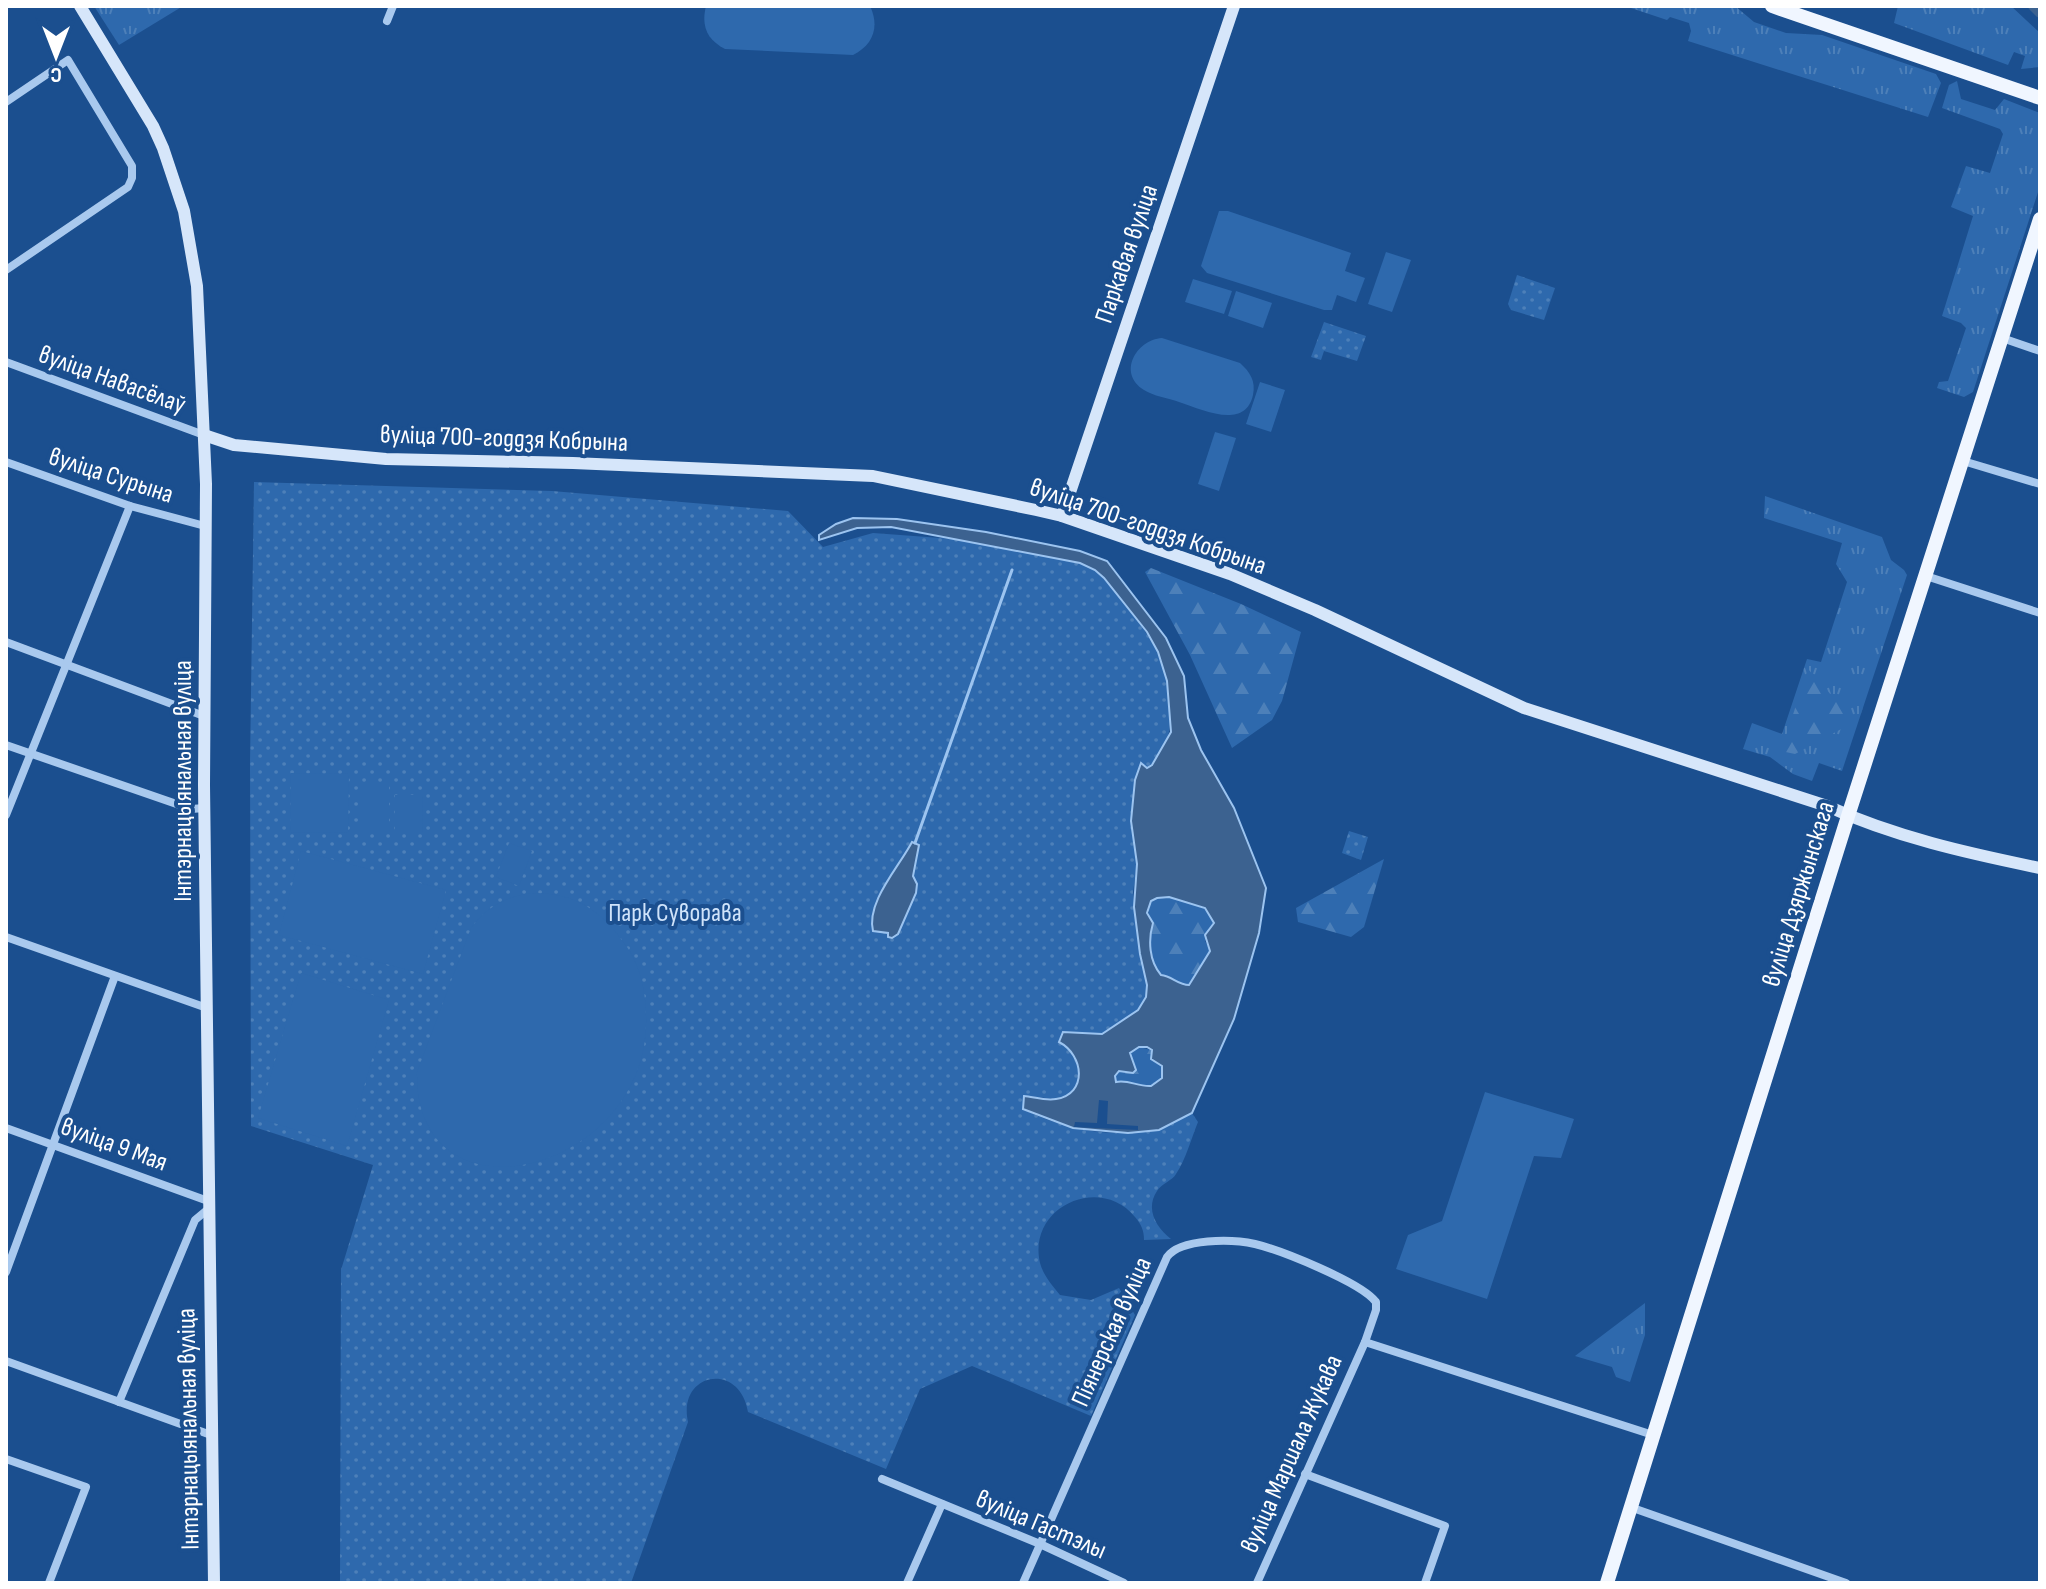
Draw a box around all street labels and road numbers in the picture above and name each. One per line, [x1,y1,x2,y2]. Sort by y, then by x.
street label: Паркавая вуліца [1089,181,1165,327]
street label: вуліца Навасёлаў [34,339,190,421]
street label: вуліца 700-годдзя Кобрына [379,419,629,459]
street label: вуліца Сурына [45,441,177,511]
street label: вуліца 700-годдзя Кобрына [1026,472,1270,582]
street label: Інтэрнацыянальная вуліца [168,660,199,902]
street label: вуліца Дзяржынскага [1756,798,1842,990]
street label: вуліца 9 Мая [56,1111,172,1179]
street label: Піянерская вуліца [1065,1252,1159,1412]
street label: Інтэрнацыянальная вуліца [171,1308,207,1550]
street label: вуліца Маршала Жукава [1234,1350,1350,1558]
street label: вуліца Гастэлы [971,1484,1111,1566]

